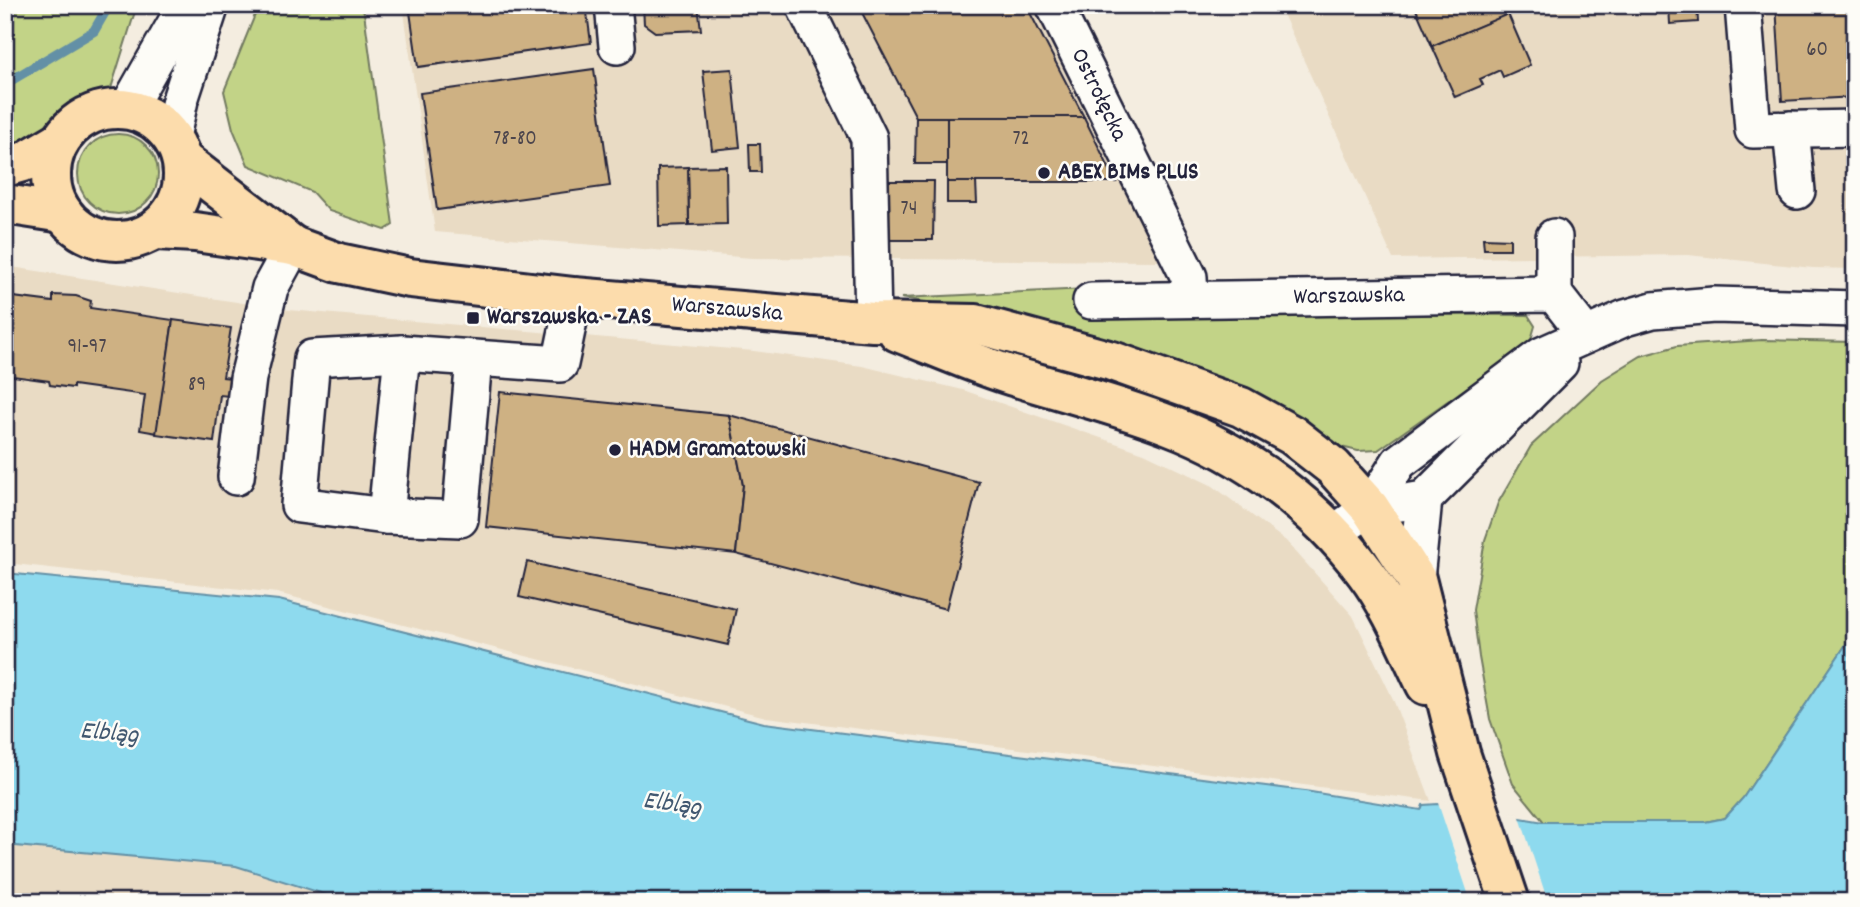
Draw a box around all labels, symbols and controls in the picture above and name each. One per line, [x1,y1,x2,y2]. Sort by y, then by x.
house number: 60 [1806,36,1828,66]
street label: Ostrołęcka [1061,43,1135,148]
house number: 78-80 [493,125,537,155]
house number: 72 [1012,125,1030,155]
place label: ABEX BIMs PLUS [1058,156,1199,190]
marker: ABEX BIMs PLUS [1036,165,1052,181]
house number: 74 [901,195,917,225]
street label: Warszawska [1293,279,1406,315]
street label: Warszawska [670,288,785,332]
place label: Warszawska - ZAS [487,301,652,335]
marker: Warszawska - ZAS [465,310,481,326]
house number: 91-97 [67,333,107,363]
house number: 89 [188,371,206,401]
place label: HADM Gramatowski [629,433,806,467]
marker: HADM Gramatowski [607,442,623,458]
water label: Elbląg [78,713,141,755]
water label: Elbląg [641,783,705,828]

